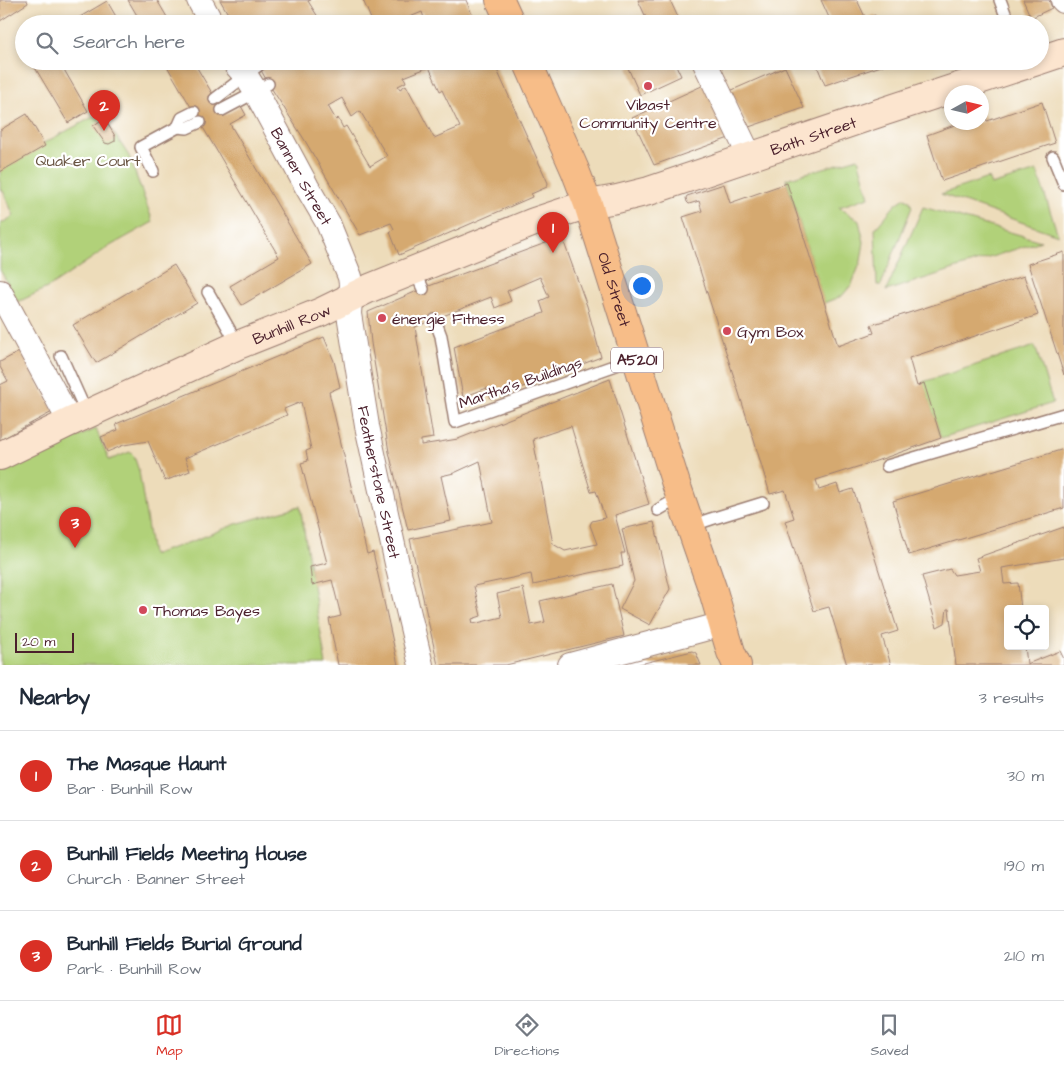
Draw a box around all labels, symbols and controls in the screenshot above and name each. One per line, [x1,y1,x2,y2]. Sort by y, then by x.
search box [15,15,1049,70]
icon: search [33,29,61,57]
text: Search here [73,29,185,56]
marker: Vibast Community Centre [642,80,654,92]
north arrow [944,85,989,130]
pin: 2 [88,90,120,131]
place label: Vibast Community Centre [579,94,717,135]
street label: Bath Street [768,111,860,161]
street label: Banner Street [265,124,337,230]
park label: Quaker Court [35,150,141,172]
pin: 1 [537,212,569,253]
street label: Old Street [592,250,636,330]
your location [629,273,655,299]
street label: Bunhill Row [249,299,335,350]
place label: énergie Fitness [392,308,505,331]
marker: énergie Fitness [376,312,388,324]
place label: Gym Box [737,321,804,344]
marker: Gym Box [721,325,733,337]
road number: A5201 [611,348,663,372]
street label: Martha's Buildings [456,352,585,415]
street label: Featherstone Street [352,404,406,561]
pin: 3 [59,507,91,548]
place label: Thomas Bayes [153,600,260,623]
marker: Thomas Bayes [137,604,149,616]
map controls [1004,605,1049,650]
button: locate [1004,605,1049,650]
scale bar [15,630,74,653]
text: 20 m [22,632,55,652]
text: Nearby [20,683,90,712]
text: 3 results [979,687,1044,709]
text: The Masque Haunt [67,751,226,778]
text: 1 [35,765,37,787]
text: 30 m [1007,765,1044,787]
text: Bar · Bunhill Row [67,778,193,800]
text: Bunhill Fields Meeting House [67,841,307,868]
text: 2 [31,855,41,877]
text: 190 m [1004,855,1044,877]
text: Church · Banner Street [67,868,245,890]
text: Bunhill Fields Burial Ground [67,931,302,958]
text: 3 [32,945,40,967]
text: 210 m [1004,945,1044,967]
text: Park · Bunhill Row [67,958,202,980]
tab: Map [155,1011,183,1061]
tab: Directions [494,1011,559,1061]
tab: Saved [870,1011,909,1061]

